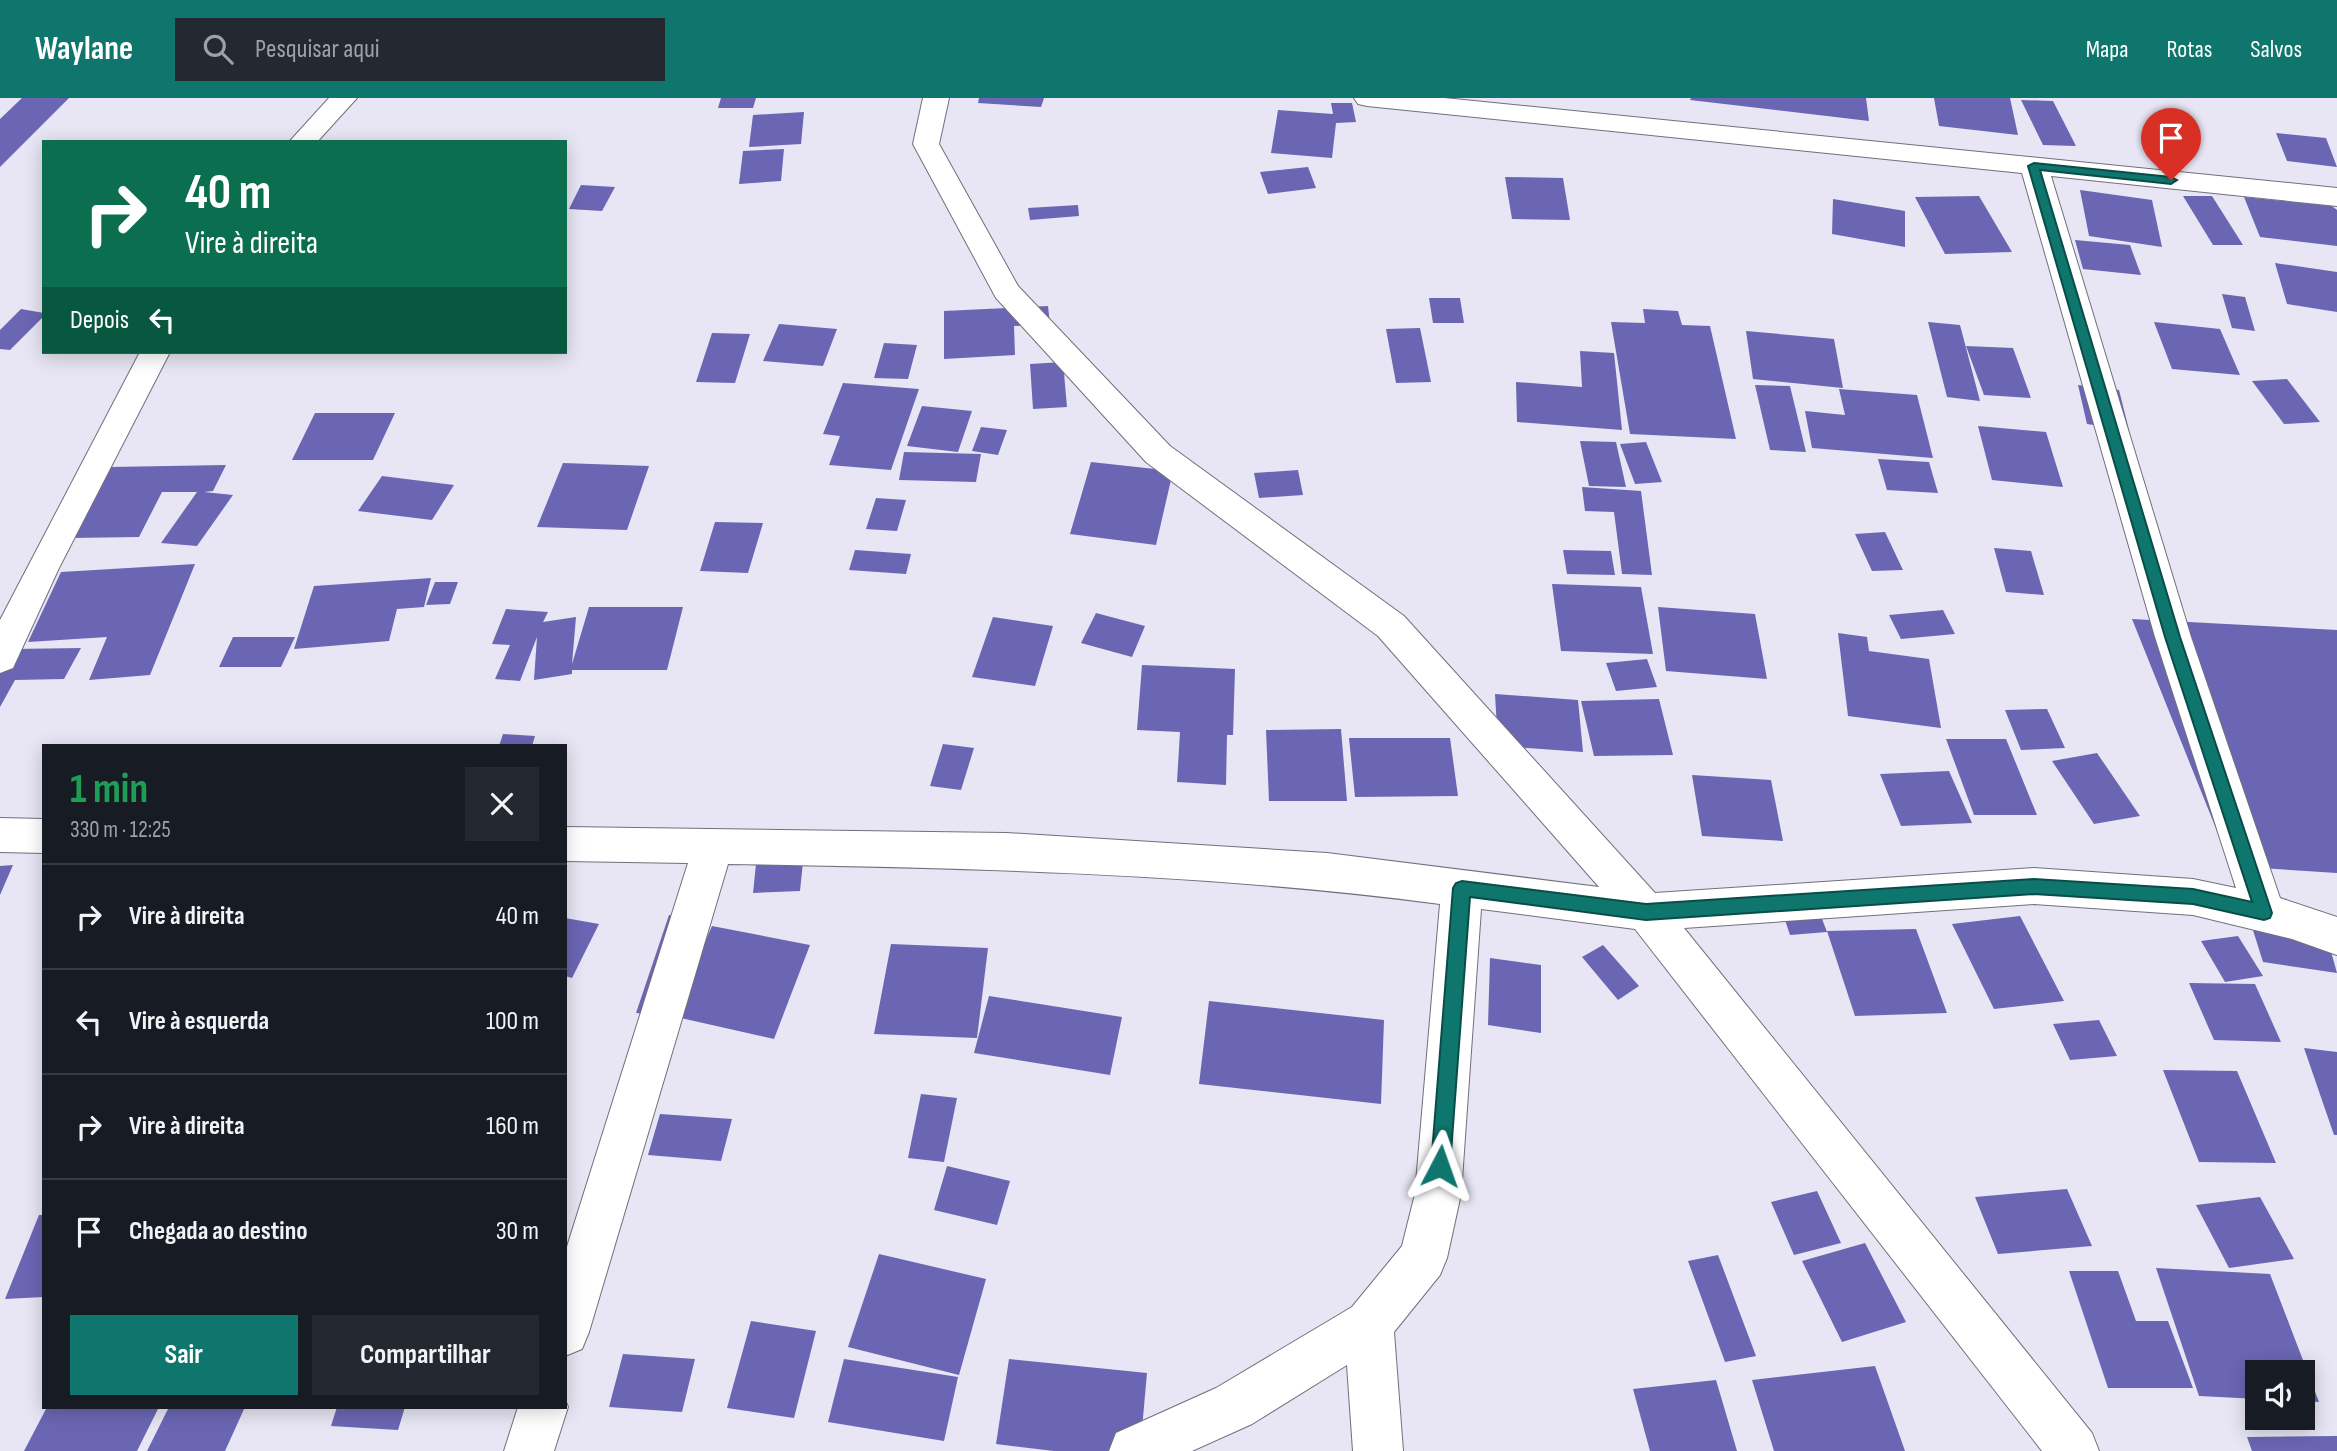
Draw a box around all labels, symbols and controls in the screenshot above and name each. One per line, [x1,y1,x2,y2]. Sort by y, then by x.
search box [175,18,665,81]
text: Waylane [35,29,133,69]
icon: search [199,30,237,68]
text: Pesquisar aqui [255,34,380,65]
text: Mapa [2086,35,2129,64]
text: Rotas [2167,35,2212,64]
text: Salvos [2250,35,2302,64]
pin [2141,108,2201,180]
icon: arrive [2152,119,2190,157]
text: 40 m [185,164,271,223]
icon: right [70,168,161,259]
text: Vire à direita [185,224,318,263]
icon: left [143,301,181,339]
text: Depois [70,305,129,336]
text: 1 min [70,764,148,815]
button: close [465,767,539,841]
text: 330 m · 12:25 [70,816,171,844]
icon: right [70,898,108,936]
text: Vire à direita [129,901,245,932]
text: 40 m [496,901,539,932]
icon: left [70,1003,108,1041]
text: Vire à esquerda [129,1006,269,1037]
text: 100 m [486,1006,539,1037]
icon: right [70,1108,108,1146]
text: Vire à direita [129,1111,245,1142]
text: 160 m [486,1111,539,1142]
position arrow [1403,1129,1477,1203]
icon: arrive [70,1213,108,1251]
text: Chegada ao destino [129,1216,308,1247]
text: 30 m [496,1216,539,1247]
button: Sair [70,1315,298,1395]
button: Compartilhar [312,1315,539,1395]
map controls [2245,1360,2315,1430]
button: sound [2245,1360,2315,1430]

